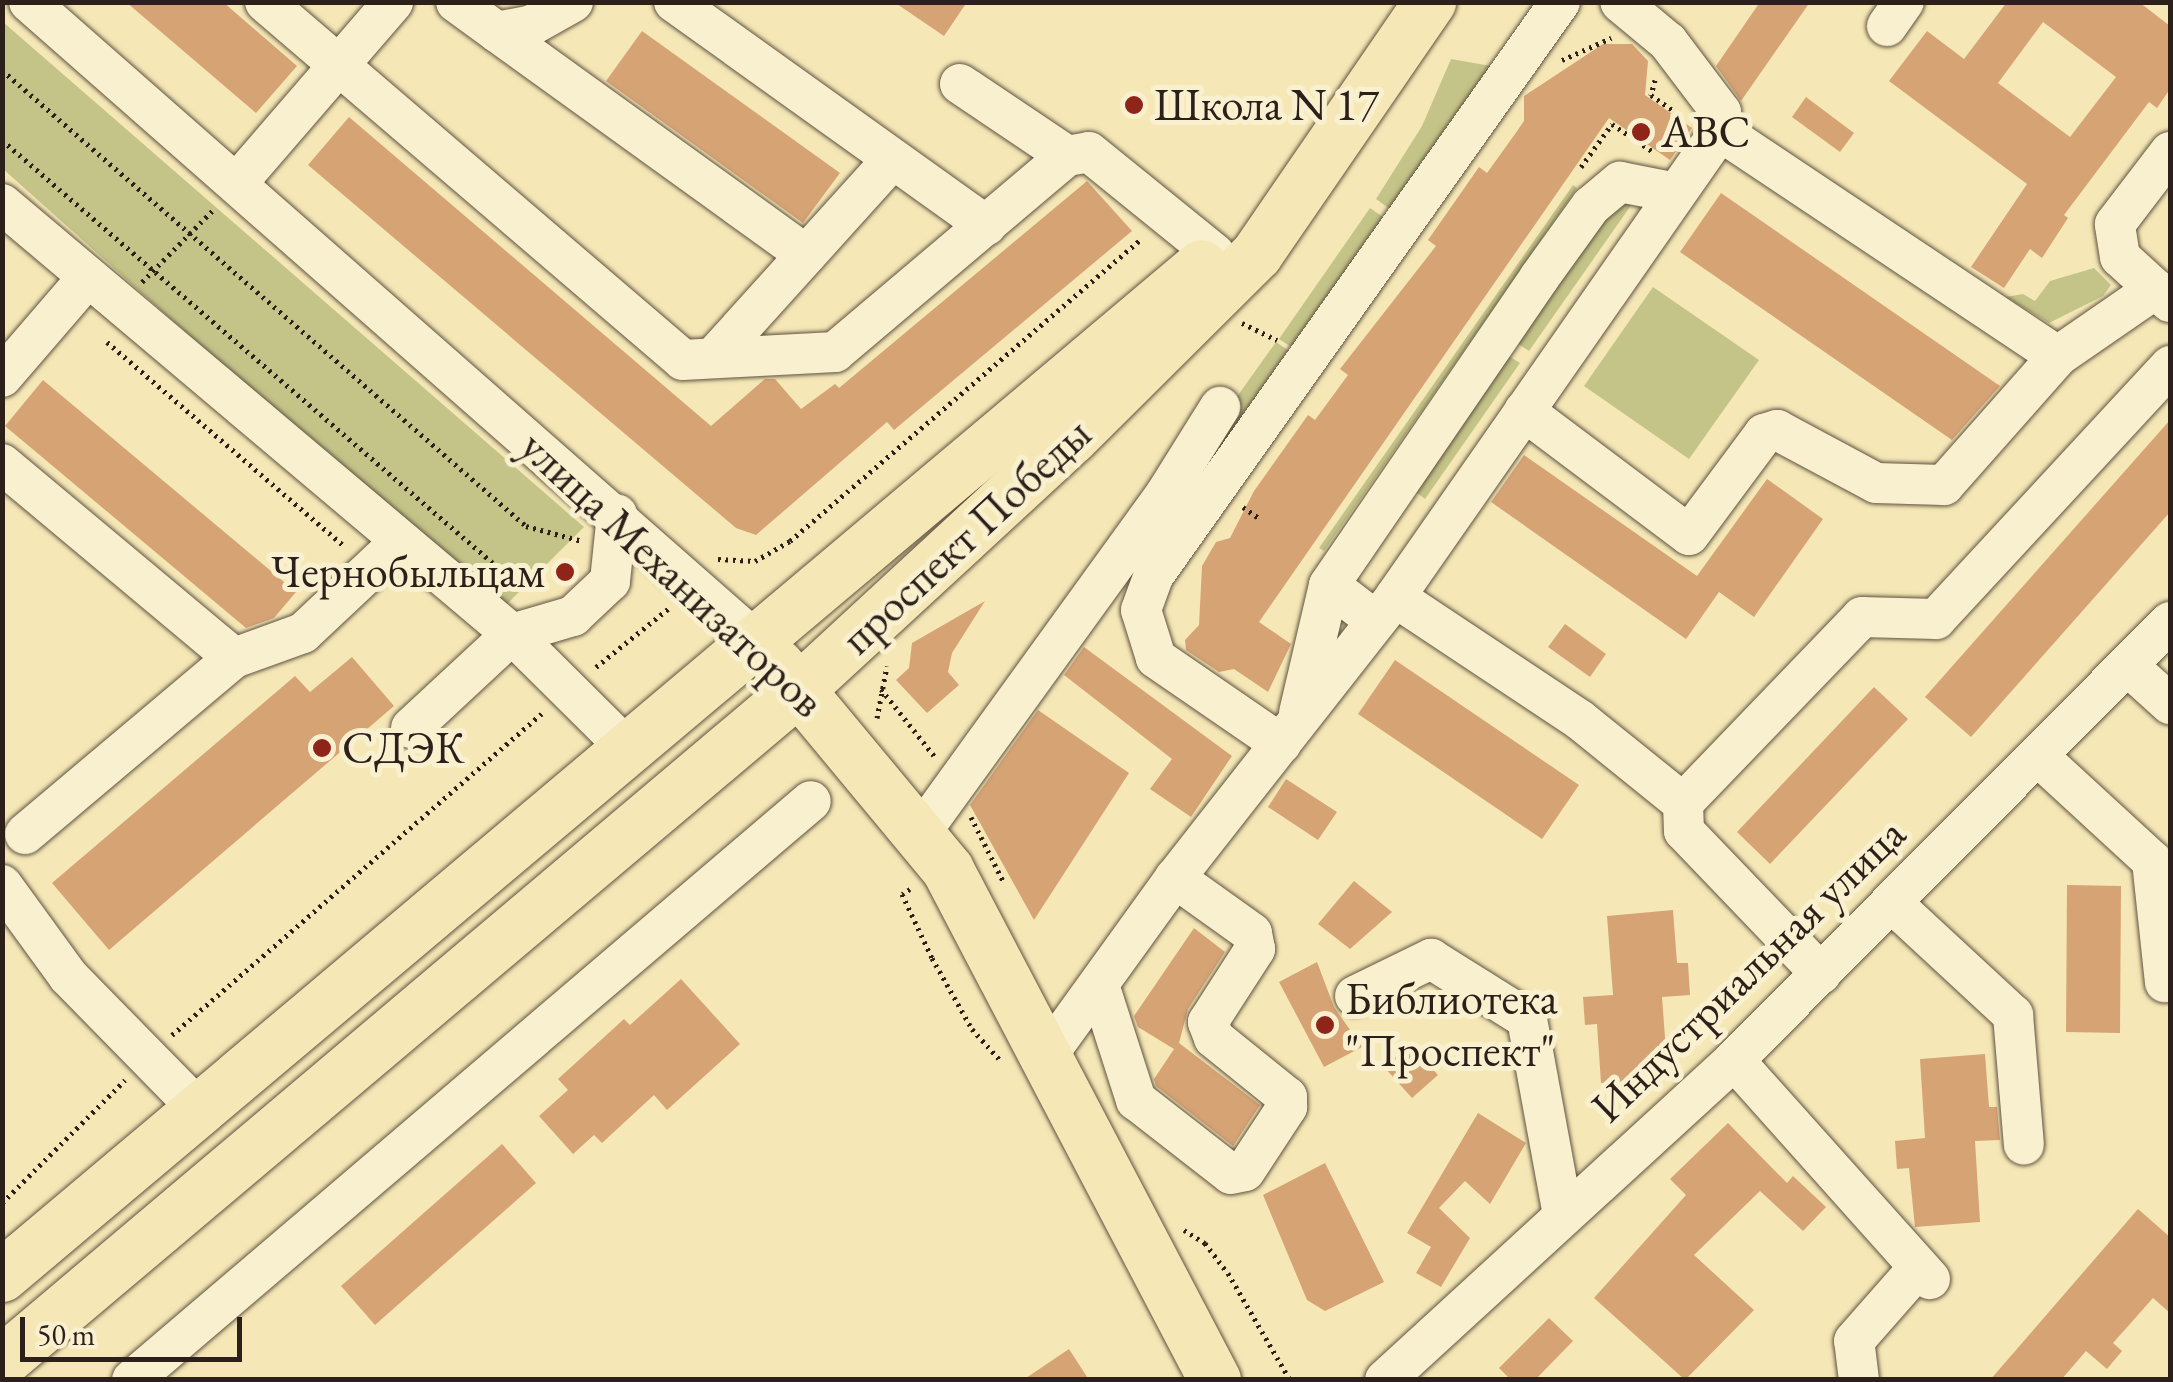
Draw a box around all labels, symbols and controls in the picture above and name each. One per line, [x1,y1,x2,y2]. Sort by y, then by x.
place label: Школа N 17 [1154,78,1379,132]
marker: Школа N 17 [1123,94,1145,116]
place label: АВС [1661,105,1751,159]
marker: АВС [1630,121,1652,143]
street label: проспект Победы [830,407,1102,665]
street label: улица Механизаторов [509,420,835,728]
place label: Чернобыльцам [271,545,545,599]
marker: Чернобыльцам [554,561,576,583]
place label: СДЭК [342,721,465,775]
marker: СДЭК [311,737,333,759]
street label: Индустриальная улица [1580,806,1916,1134]
place label: Библиотека "Проспект" [1345,972,1558,1078]
marker: Библиотека "Проспект" [1314,1014,1336,1036]
scale bar [25,1297,248,1359]
text: 50 m [37,1315,95,1354]

